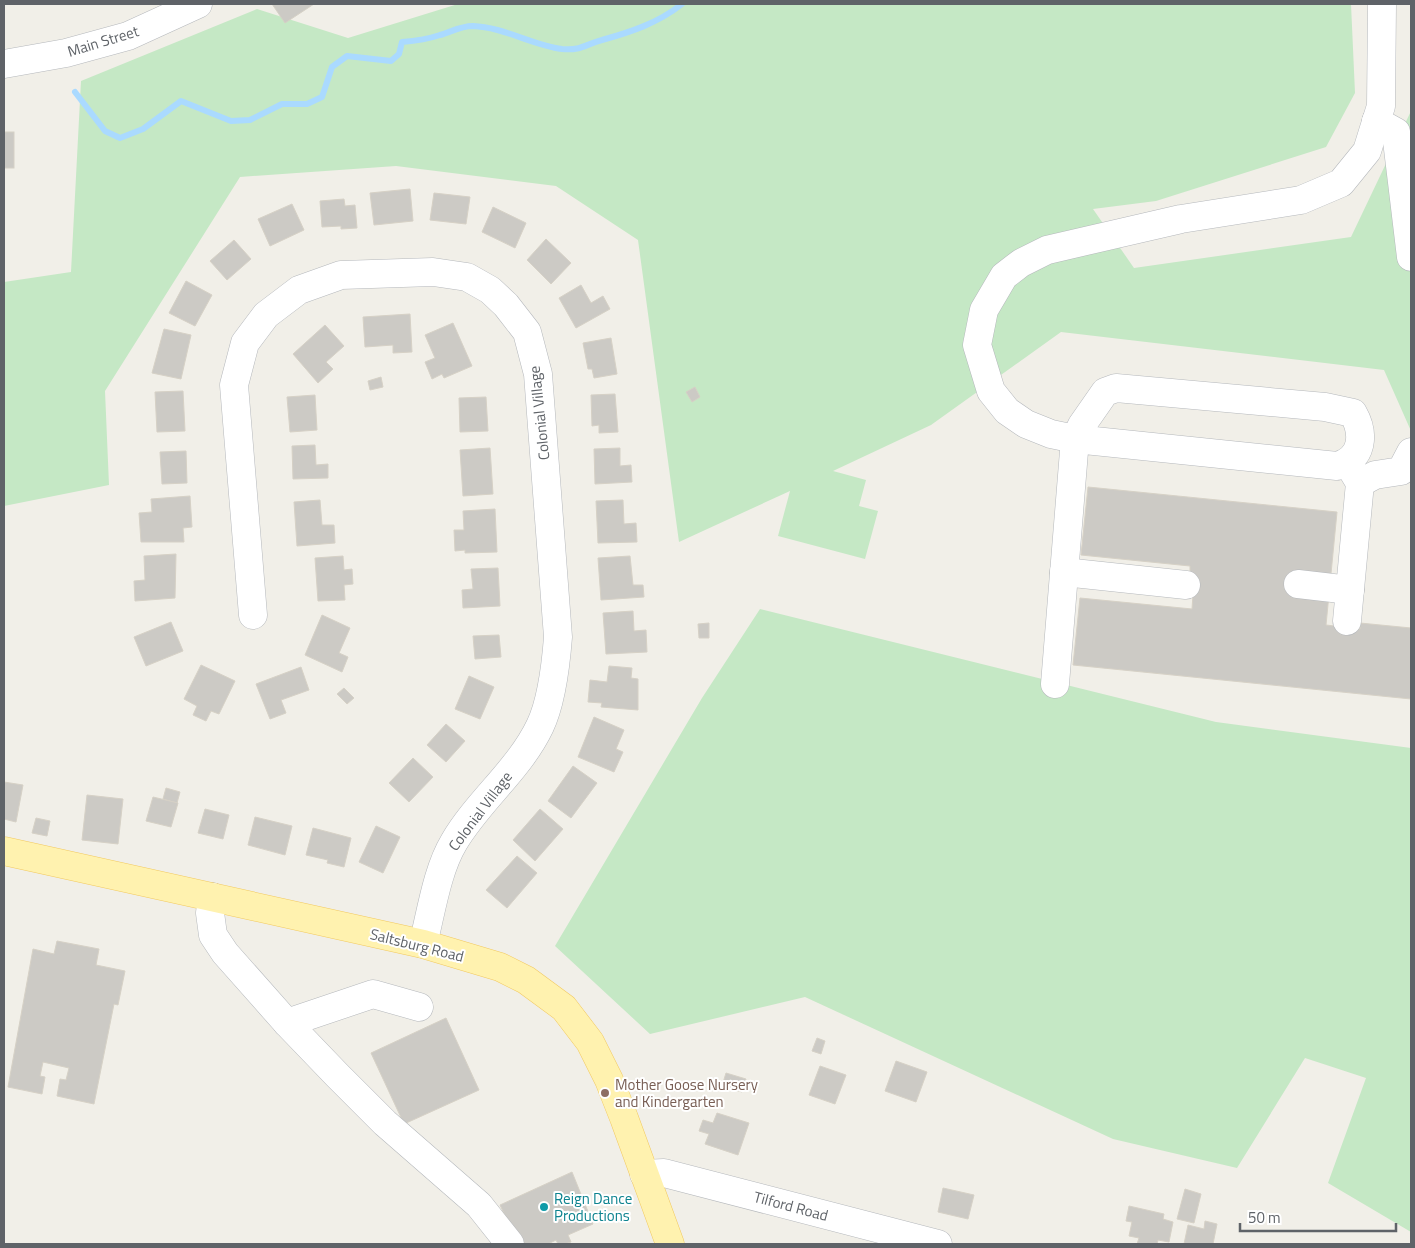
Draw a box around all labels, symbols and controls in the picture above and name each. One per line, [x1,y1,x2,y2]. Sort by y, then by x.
street label: Main Street [65,19,142,63]
street label: Colonial Village [523,365,555,461]
street label: Colonial Village [442,766,518,856]
street label: Saltsburg Road [368,922,466,968]
place label: Mother Goose Nursery and Kindergarten [615,1073,758,1113]
marker: Mother Goose Nursery and Kindergarten [599,1087,611,1099]
street label: Tilford Road [751,1185,831,1227]
place label: Reign Dance Productions [554,1187,632,1227]
scale bar [1240,1200,1396,1232]
marker: Reign Dance Productions [538,1201,550,1213]
text: 50 m [1248,1206,1281,1229]

